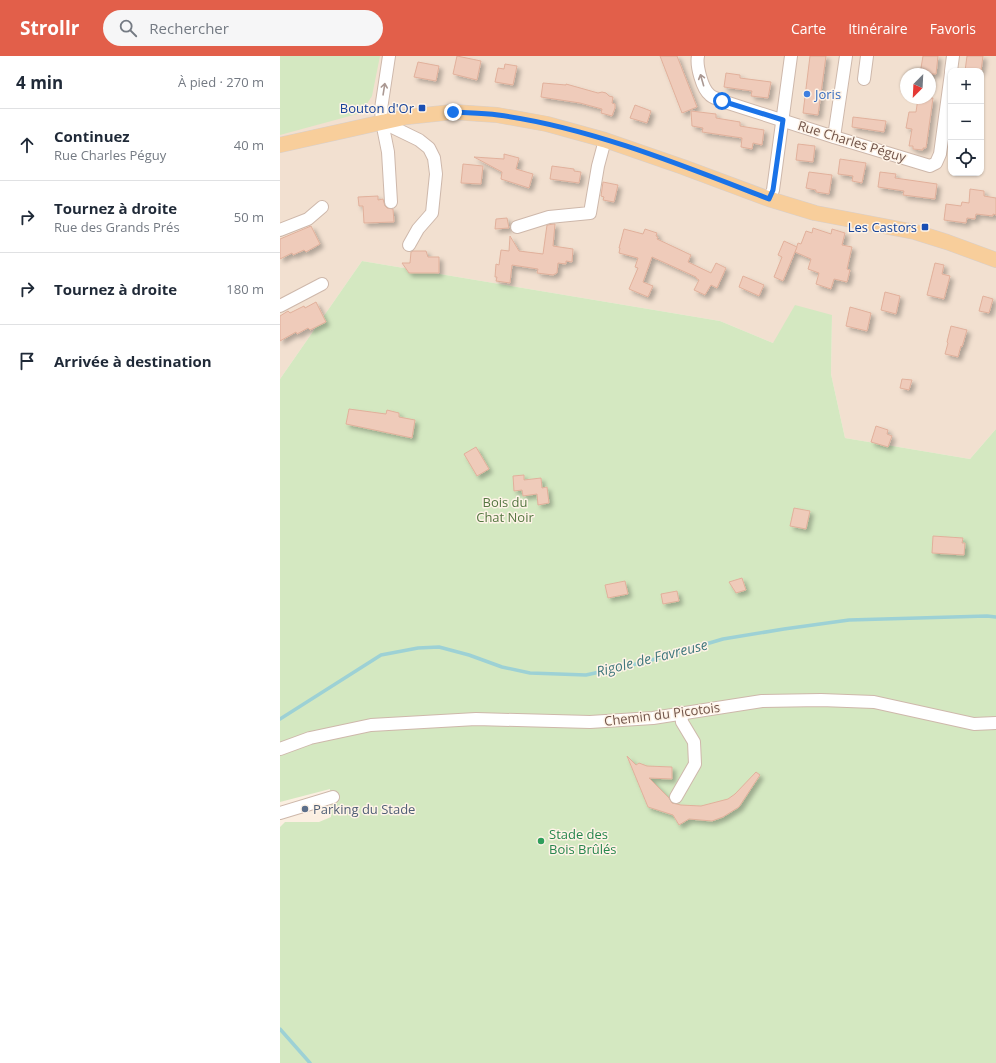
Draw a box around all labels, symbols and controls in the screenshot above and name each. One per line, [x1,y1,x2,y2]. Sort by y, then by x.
search box [103,10,383,46]
text: Strollr [20,15,79,41]
icon: search [117,17,139,39]
text: Rechercher [149,18,229,38]
text: Carte [791,19,826,38]
text: Itinéraire [848,19,908,38]
text: Favoris [930,19,976,38]
north arrow [900,68,936,104]
map controls [948,68,984,176]
button: + [948,68,984,104]
text: 4 min [16,71,63,94]
text: À pied · 270 m [178,73,264,91]
one-way arrow [698,74,705,87]
one-way arrow [380,83,388,96]
place label: Joris [813,85,841,103]
marker: Joris [802,89,812,99]
route start [713,92,731,110]
place label: Bouton d'Or [340,99,415,117]
marker: Bouton d'Or [417,103,427,113]
route end [444,103,462,121]
button: − [948,104,984,140]
street label: Rue Charles Péguy [796,116,909,166]
text: Continuez [54,126,130,146]
icon: ahead [16,134,38,156]
text: 40 m [234,136,264,154]
button: locate [948,140,984,176]
text: Rue Charles Péguy [54,146,166,164]
text: Tournez à droite [54,198,177,218]
icon: right [16,206,38,228]
text: 50 m [234,208,264,226]
text: Rue des Grands Prés [54,218,180,236]
place label: Les Castors [848,218,917,236]
marker: Les Castors [920,222,930,232]
icon: right [16,278,38,300]
text: Tournez à droite [54,279,177,299]
text: 180 m [226,280,264,298]
icon: arrive [16,350,38,372]
text: Arrivée à destination [54,351,212,371]
park label: Bois du Chat Noir [476,493,534,526]
water label: Rigole de Favreuse [594,634,710,681]
street label: Chemin du Picotois [603,698,721,730]
place label: Parking du Stade [313,800,415,818]
marker: Parking du Stade [300,804,310,814]
place label: Stade des Bois Brûlés [549,825,617,858]
marker: Stade des Bois Brûlés [536,836,546,846]

